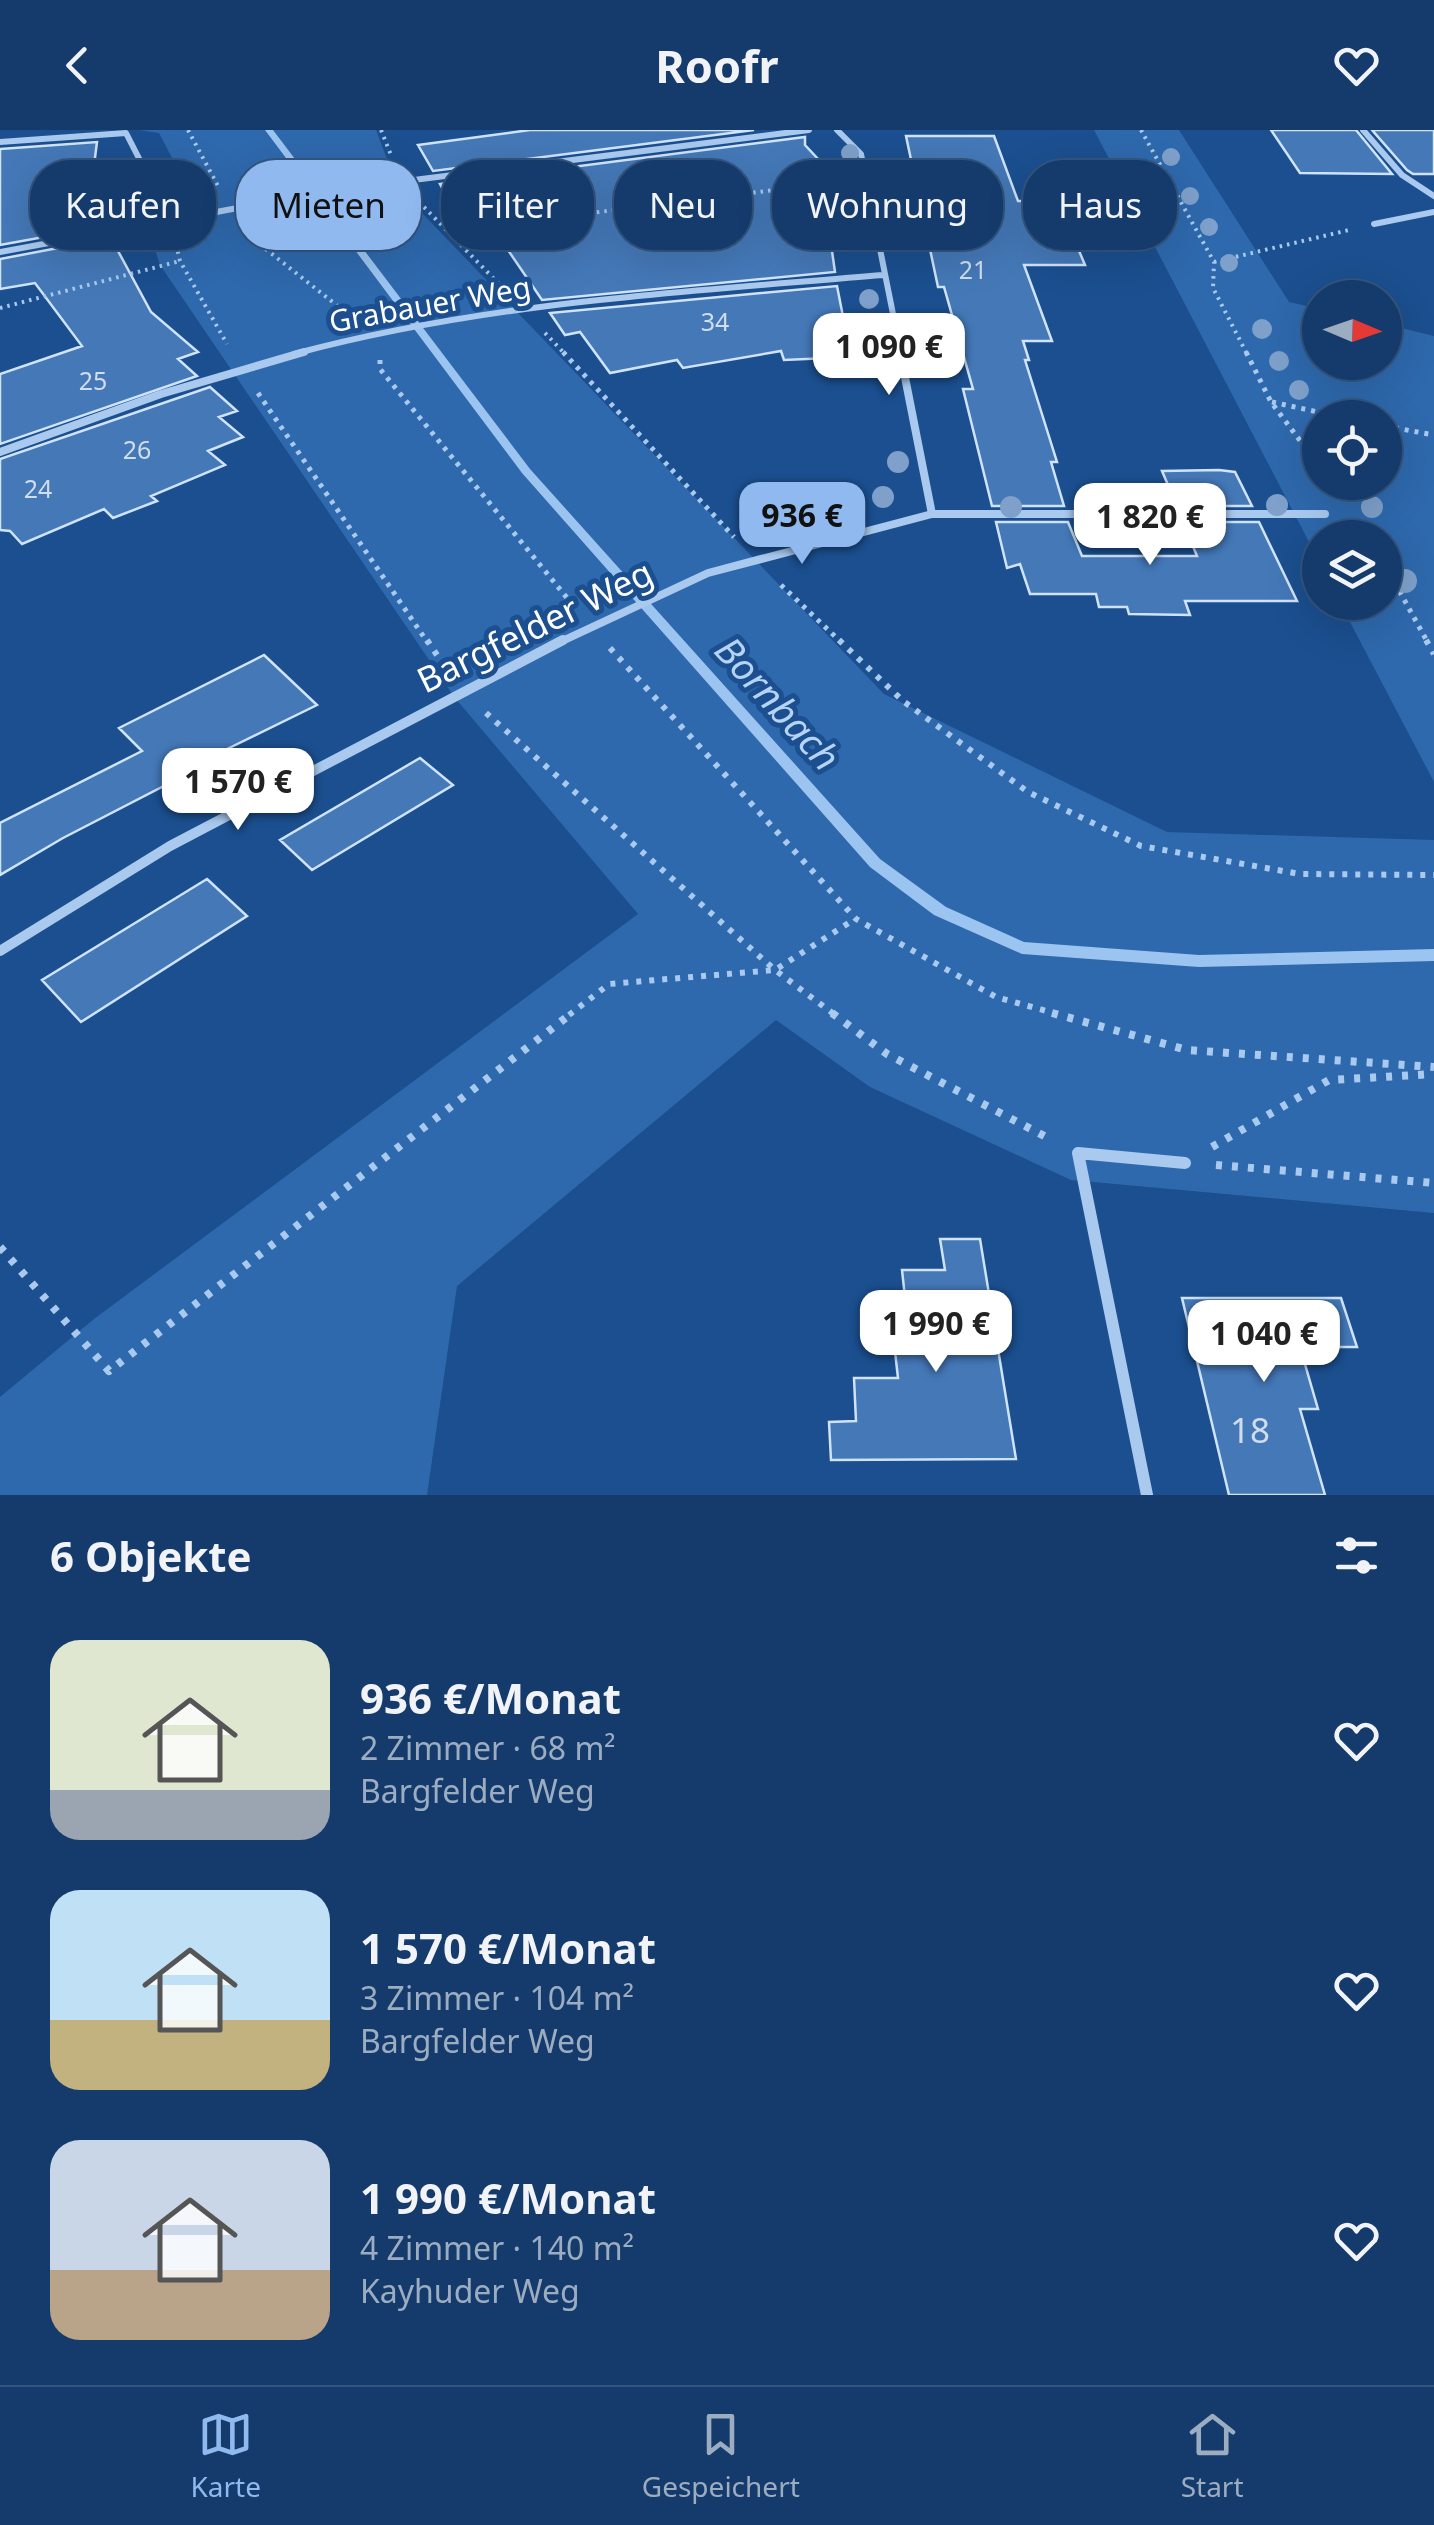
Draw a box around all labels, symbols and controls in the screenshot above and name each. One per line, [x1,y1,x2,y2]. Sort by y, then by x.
text: Roofr [655,35,779,96]
icon: back [50,38,105,93]
icon: heart [1329,38,1384,93]
chip: Kaufen [30,160,216,250]
chip: Mieten [236,160,421,250]
chip: Filter [441,160,594,250]
chip: Neu [614,160,752,250]
chip: Wohnung [772,160,1003,250]
chip: Haus [1023,160,1177,250]
house number: 21 [959,252,987,286]
street label: Grabauer Weg [326,266,534,341]
north arrow [1302,280,1402,380]
map controls [1302,280,1402,620]
house number: 34 [701,304,729,338]
pin: 1 090 € [797,313,981,398]
text: 1 090 € [835,324,943,367]
house number: 25 [79,363,107,397]
button: locate [1302,400,1402,500]
house number: 26 [123,432,151,466]
house number: 24 [24,471,52,505]
pin: 936 € [732,482,872,567]
pin: 1 820 € [1058,483,1242,568]
text: 936 € [761,493,843,536]
text: 1 820 € [1096,494,1204,537]
button: layers [1302,520,1402,620]
street label: Bargfelder Weg [409,548,660,703]
water label: Bornbach [704,624,853,781]
pin: 1 570 € [146,748,330,833]
text: 1 570 € [184,759,292,802]
pin: 1 990 € [844,1290,1028,1375]
pin: 1 040 € [1172,1300,1356,1385]
text: 1 990 € [882,1301,990,1344]
text: 1 040 € [1210,1311,1318,1354]
house number: 18 [1230,1406,1270,1453]
text: 6 Objekte [50,1527,252,1584]
icon: filters [1329,1528,1384,1583]
text: 936 €/Monat [360,1669,621,1726]
icon: home [130,1680,250,1800]
icon: heart [1329,1713,1384,1768]
text: 2 Zimmer · 68 m² [360,1726,616,1769]
text: Bargfelder Weg [360,1769,595,1812]
text: 1 570 €/Monat [360,1919,656,1976]
icon: home [130,1930,250,2050]
icon: heart [1329,1963,1384,2018]
text: 3 Zimmer · 104 m² [360,1976,634,2019]
text: Bargfelder Weg [360,2019,595,2062]
text: 1 990 €/Monat [360,2169,656,2226]
icon: home [130,2180,250,2300]
icon: heart [1329,2213,1384,2268]
text: 4 Zimmer · 140 m² [360,2226,634,2269]
text: Kayhuder Weg [360,2269,580,2312]
tab: Karte [190,2407,261,2505]
tab: Gespeichert [642,2407,800,2505]
tab: Start [1181,2407,1244,2505]

